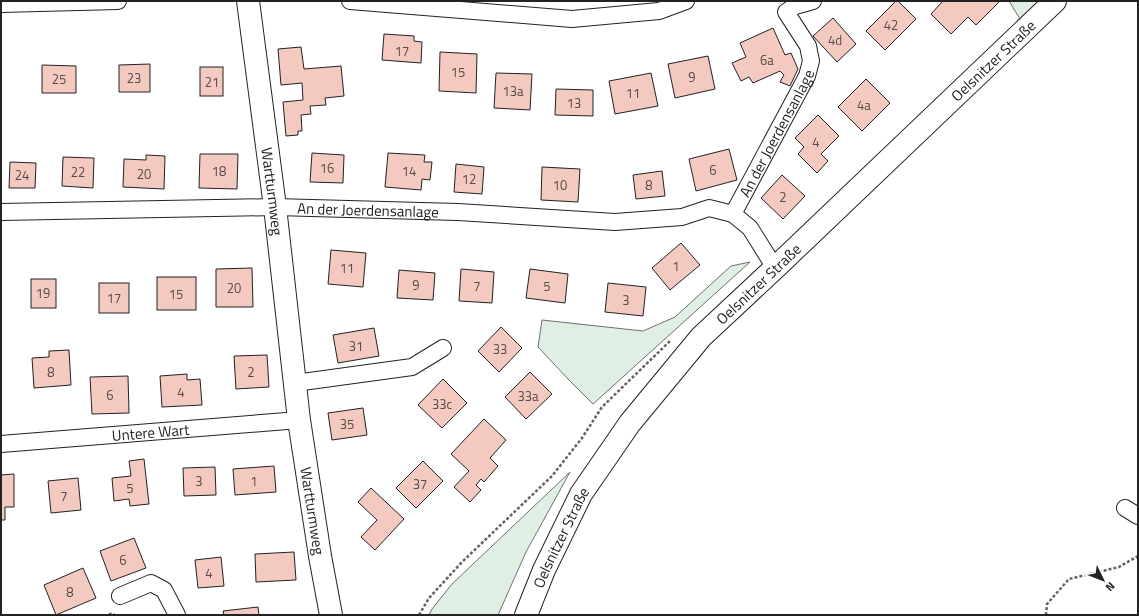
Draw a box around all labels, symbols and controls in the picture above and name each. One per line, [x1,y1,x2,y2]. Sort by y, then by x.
street label: Oelsnitzer Straße [945,14,1040,106]
house number: 42 [884,15,898,35]
house number: 4d [828,30,842,50]
house number: 17 [395,41,409,61]
house number: 6a [760,50,774,70]
house number: 15 [451,62,465,82]
house number: 9 [688,67,696,87]
street label: An der Joerdensanlage [733,67,820,201]
house number: 23 [127,68,141,88]
house number: 25 [52,69,66,89]
house number: 21 [205,72,219,92]
house number: 13a [502,81,524,101]
house number: 11 [626,83,640,103]
house number: 13 [567,93,581,113]
house number: 4a [857,95,871,115]
house number: 4 [812,132,820,152]
street label: Wartturmweg [256,146,290,237]
house number: 16 [320,158,334,178]
house number: 6 [709,160,717,180]
house number: 18 [212,161,226,181]
house number: 14 [402,161,416,181]
house number: 22 [71,162,85,182]
house number: 20 [137,164,151,184]
house number: 24 [15,165,29,185]
house number: 12 [462,169,476,189]
house number: 10 [553,175,567,195]
house number: 8 [645,175,653,195]
house number: 2 [779,187,787,207]
street label: An der Joerdensanlage [297,196,439,223]
street label: Oelsnitzer Straße [710,238,806,329]
house number: 1 [672,256,680,276]
house number: 11 [340,258,354,278]
house number: 9 [412,275,420,295]
house number: 7 [473,276,481,296]
house number: 5 [543,276,551,296]
house number: 20 [227,278,241,298]
house number: 19 [36,283,50,303]
house number: 15 [169,284,183,304]
house number: 17 [107,288,121,308]
house number: 3 [622,290,630,310]
house number: 31 [349,336,363,356]
house number: 33 [493,339,507,359]
house number: 8 [47,362,55,382]
house number: 2 [247,362,255,382]
house number: 4 [177,382,185,402]
house number: 6 [106,385,114,405]
house number: 33a [517,386,539,406]
house number: 33c [432,394,452,414]
house number: 35 [340,414,354,434]
street label: Untere Wart [111,417,191,447]
street label: Wartturmweg [295,465,331,557]
house number: 3 [195,471,203,491]
house number: 1 [250,471,258,491]
house number: 37 [413,474,427,494]
house number: 5 [126,478,134,498]
street label: Oelsnitzer Straße [527,482,594,591]
house number: 7 [60,486,68,506]
house number: 6 [119,550,127,570]
north arrow [1083,560,1123,600]
house number: 4 [205,563,213,583]
text: N [1102,579,1119,595]
house number: 8 [66,582,74,602]

